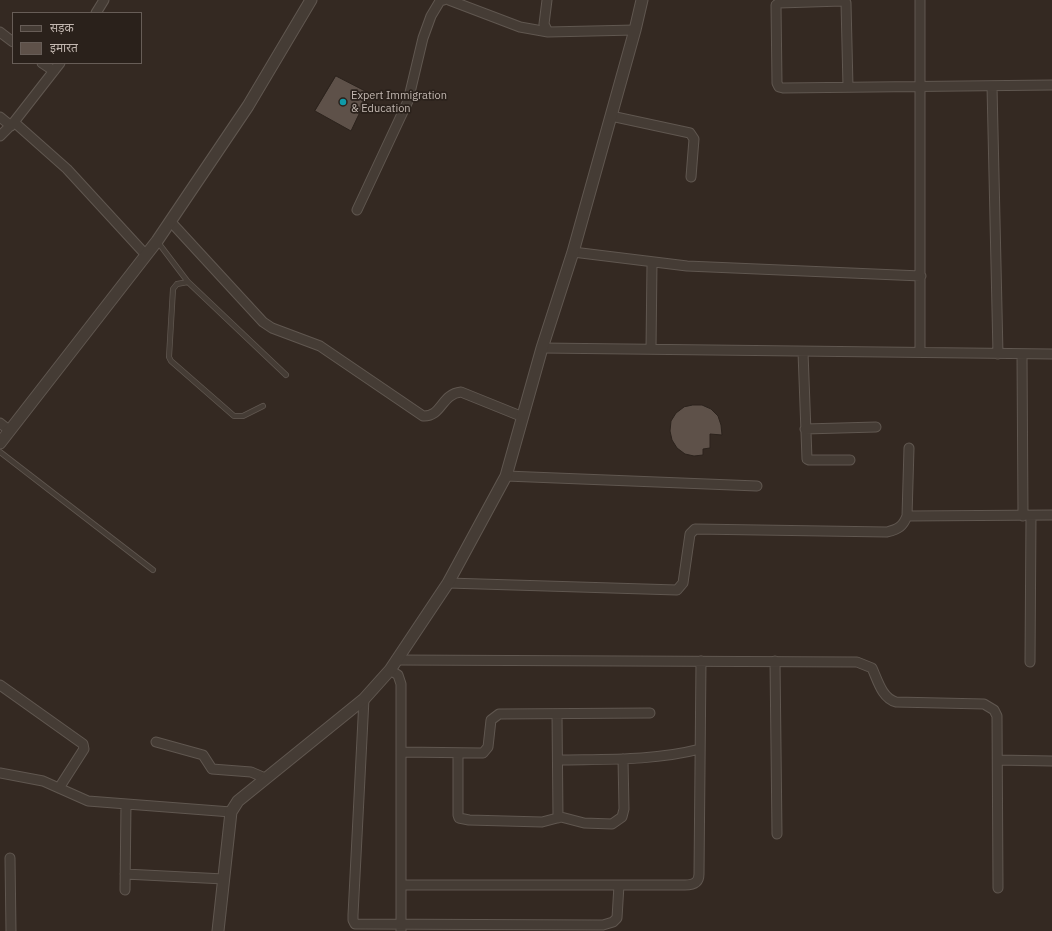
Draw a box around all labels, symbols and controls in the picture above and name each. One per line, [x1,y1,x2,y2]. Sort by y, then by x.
legend [12,12,142,64]
text: सड़क [50,20,74,35]
text: इमारत [50,40,78,55]
place label: Expert Immigration & Education [351,89,447,115]
marker: Expert Immigration & Education [338,97,348,107]

